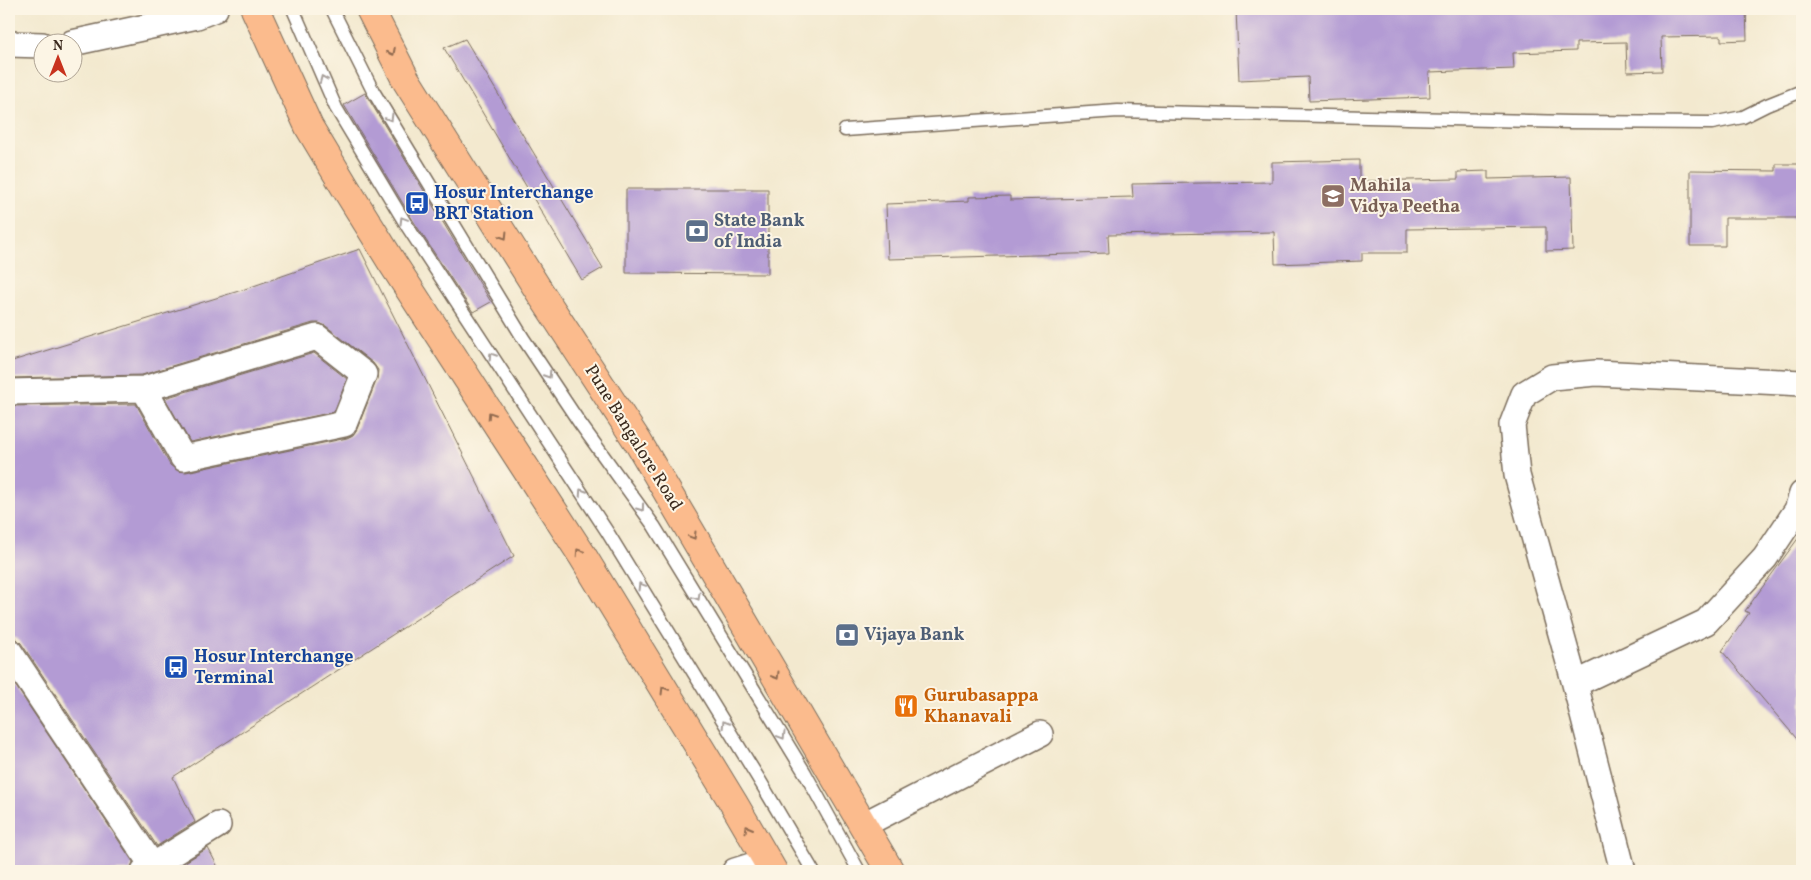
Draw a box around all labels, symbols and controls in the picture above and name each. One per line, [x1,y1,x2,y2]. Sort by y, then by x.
north arrow [32,32,82,82]
text: N [53,37,63,56]
one-way arrow [386,47,396,56]
one-way arrow [319,75,330,84]
one-way arrow [383,112,393,121]
place label: Mahila Vidya Peetha [1350,174,1460,220]
place label: Hosur Interchange BRT Station [434,181,593,227]
school or university icon: Mahila Vidya Peetha [1320,183,1346,209]
bus stop icon: Hosur Interchange BRT Station [404,190,430,216]
place label: State Bank of India [714,209,805,255]
one-way arrow [400,217,410,226]
bank icon: State Bank of India [684,218,710,244]
one-way arrow [498,230,508,239]
one-way arrow [489,353,498,362]
street label: Pune Bangalore Road [578,360,688,516]
one-way arrow [542,370,551,379]
one-way arrow [487,412,497,421]
one-way arrow [578,488,588,497]
one-way arrow [635,502,644,512]
one-way arrow [687,531,697,540]
one-way arrow [576,548,586,557]
one-way arrow [637,582,647,591]
one-way arrow [691,592,701,601]
bank icon: Vijaya Bank [834,622,860,648]
place label: Vijaya Bank [864,623,965,648]
place label: Hosur Interchange Terminal [194,645,353,691]
bus stop icon: Hosur Interchange Terminal [163,654,189,680]
one-way arrow [769,671,779,680]
place label: Gurubasappa Khanavali [924,684,1039,730]
one-way arrow [661,687,671,696]
restaurant icon: Gurubasappa Khanavali [893,693,919,719]
one-way arrow [722,721,732,730]
one-way arrow [776,731,786,740]
one-way arrow [745,826,755,835]

